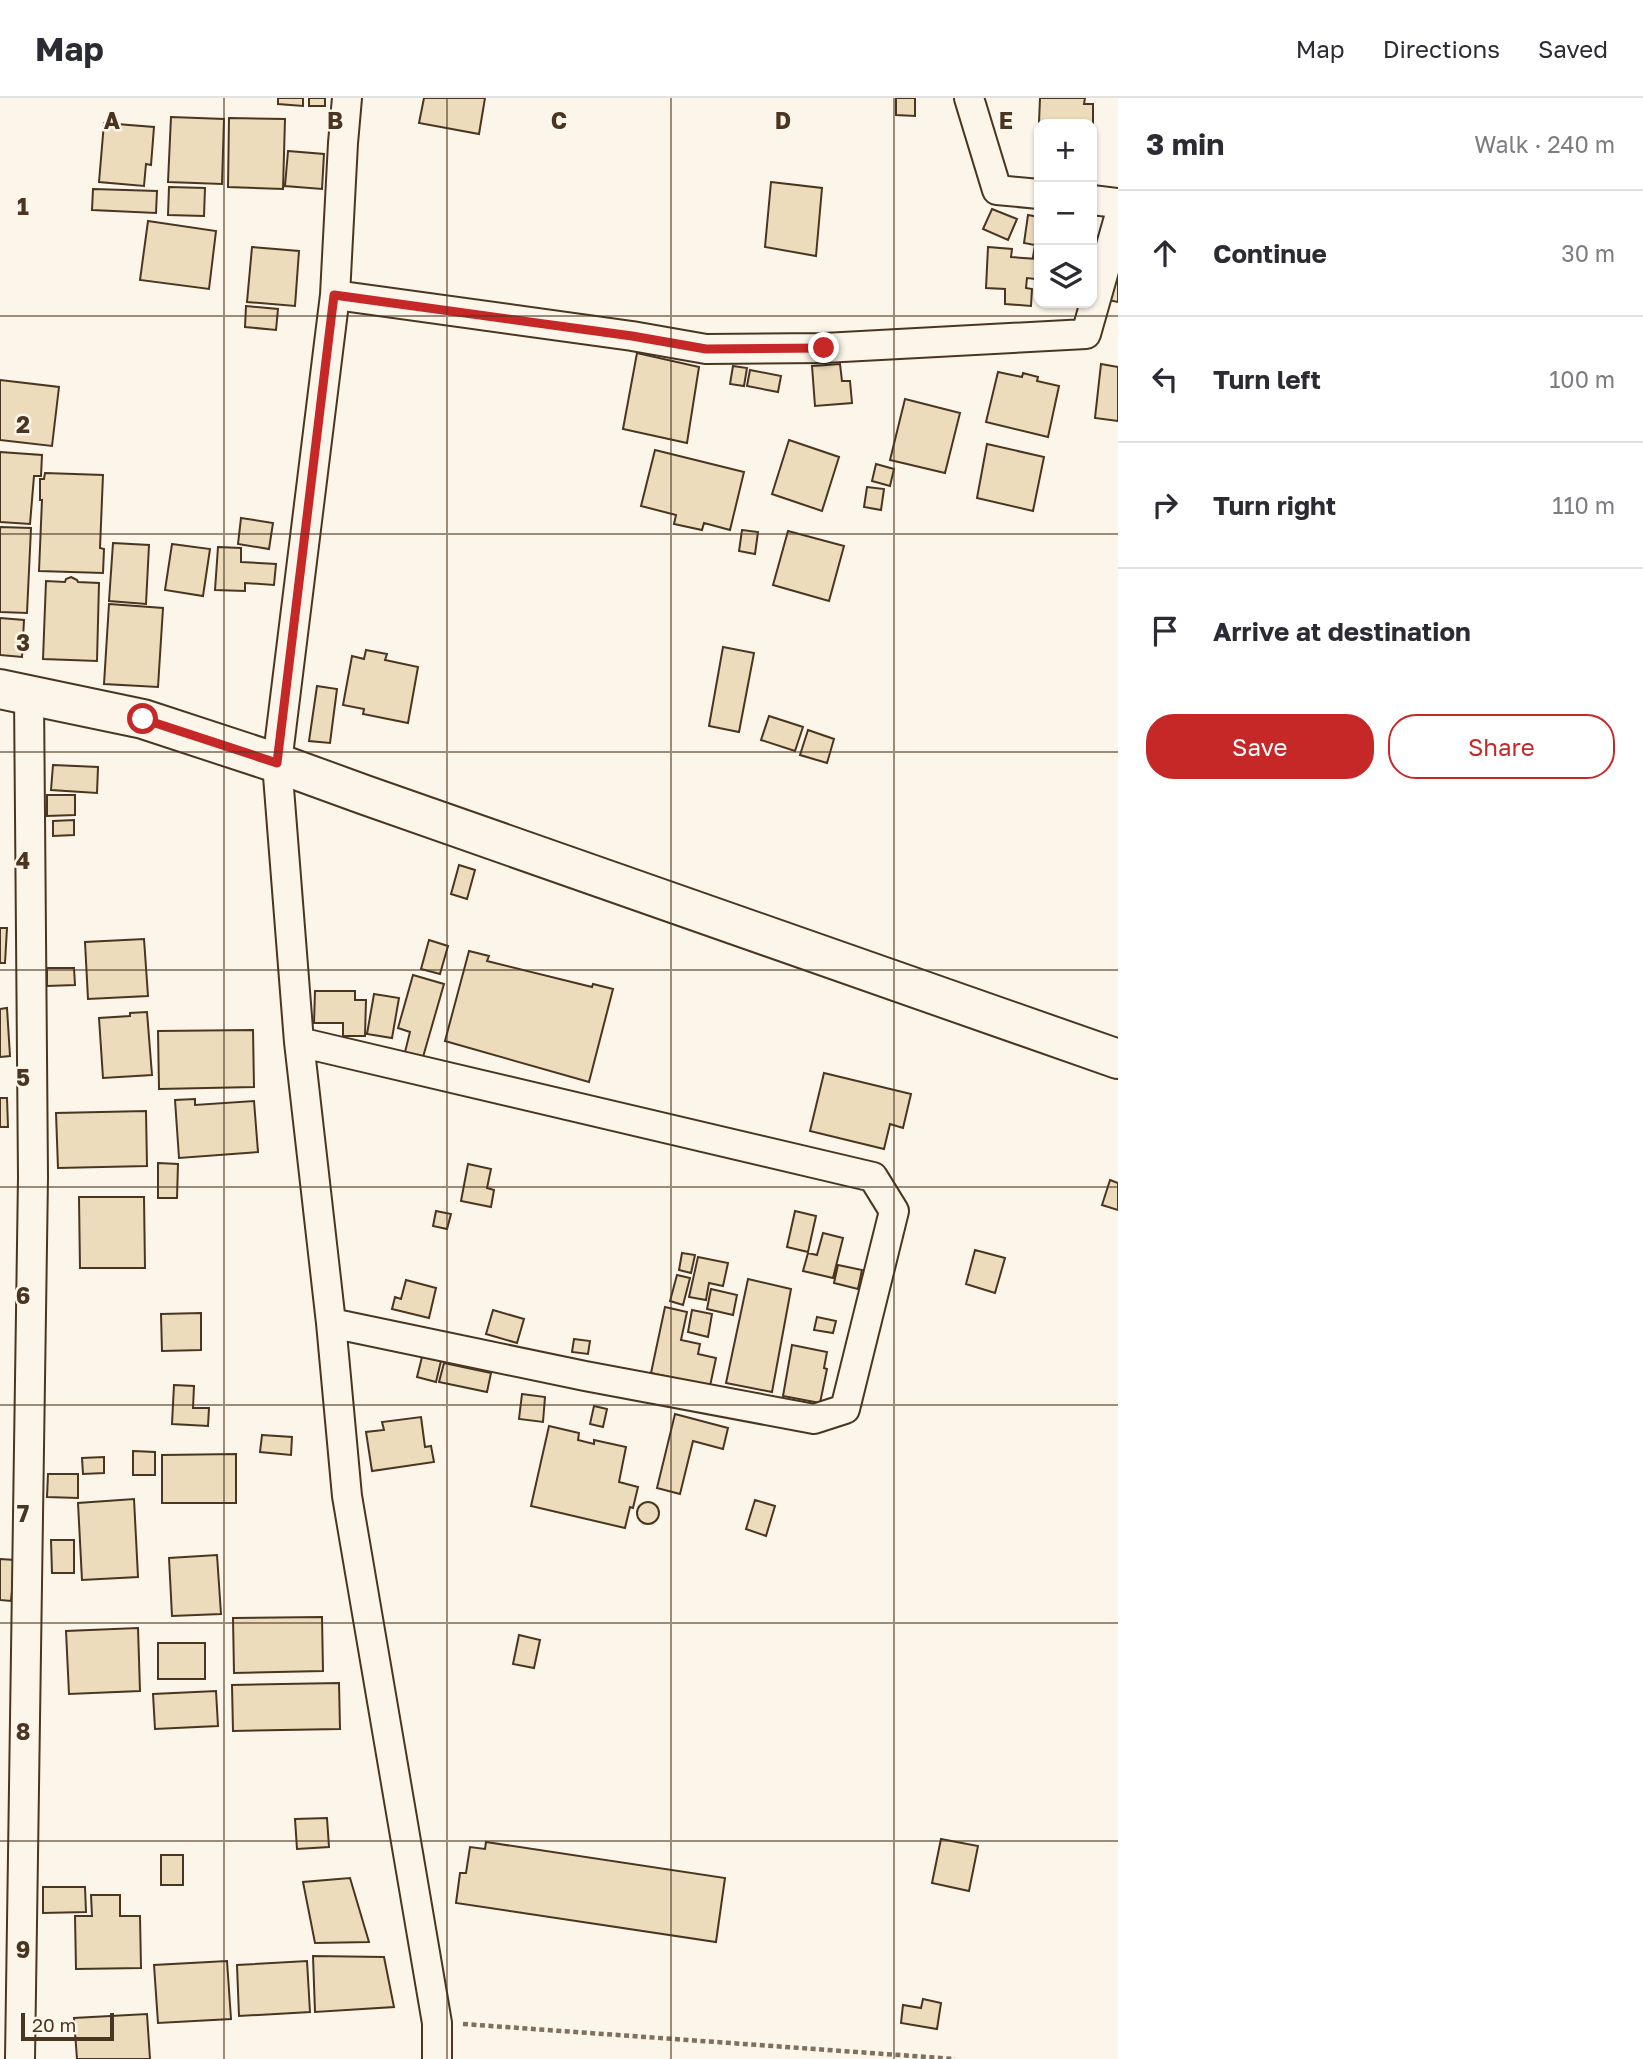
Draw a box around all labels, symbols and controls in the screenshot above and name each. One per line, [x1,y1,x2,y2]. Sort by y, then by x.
text: Map [35,29,104,68]
text: Map [1296,34,1345,63]
text: Directions [1383,34,1500,63]
text: Saved [1538,34,1608,63]
text: A [104,106,121,134]
text: B [327,106,343,134]
text: C [551,106,567,134]
text: D [775,106,791,134]
text: E [999,106,1013,134]
map controls [1034,119,1097,308]
button: + [1034,119,1097,182]
text: 3 min [1146,126,1224,162]
text: Walk · 240 m [1474,130,1615,158]
button: − [1034,182,1097,245]
text: 1 [17,192,29,220]
icon: ahead [1146,234,1184,272]
text: Continue [1213,238,1327,269]
text: 30 m [1561,239,1615,267]
button: layers [1034,245,1097,308]
route end [808,332,839,363]
icon: left [1146,360,1184,398]
text: Turn left [1213,364,1321,395]
text: 100 m [1549,365,1615,393]
text: 2 [16,410,30,438]
icon: right [1146,486,1184,524]
text: Turn right [1213,490,1336,521]
text: 110 m [1552,491,1615,519]
icon: arrive [1146,612,1184,650]
text: Arrive at destination [1213,616,1471,647]
text: 3 [16,628,30,656]
route start [127,703,158,734]
button: Save [1146,714,1374,779]
button: Share [1388,714,1615,779]
text: 4 [16,846,30,874]
text: 5 [16,1063,30,1091]
text: 6 [16,1281,30,1309]
text: 7 [17,1499,29,1527]
text: 8 [16,1717,30,1745]
text: 9 [16,1935,30,1963]
scale bar [21,2010,114,2042]
text: 20 m [32,2013,76,2036]

